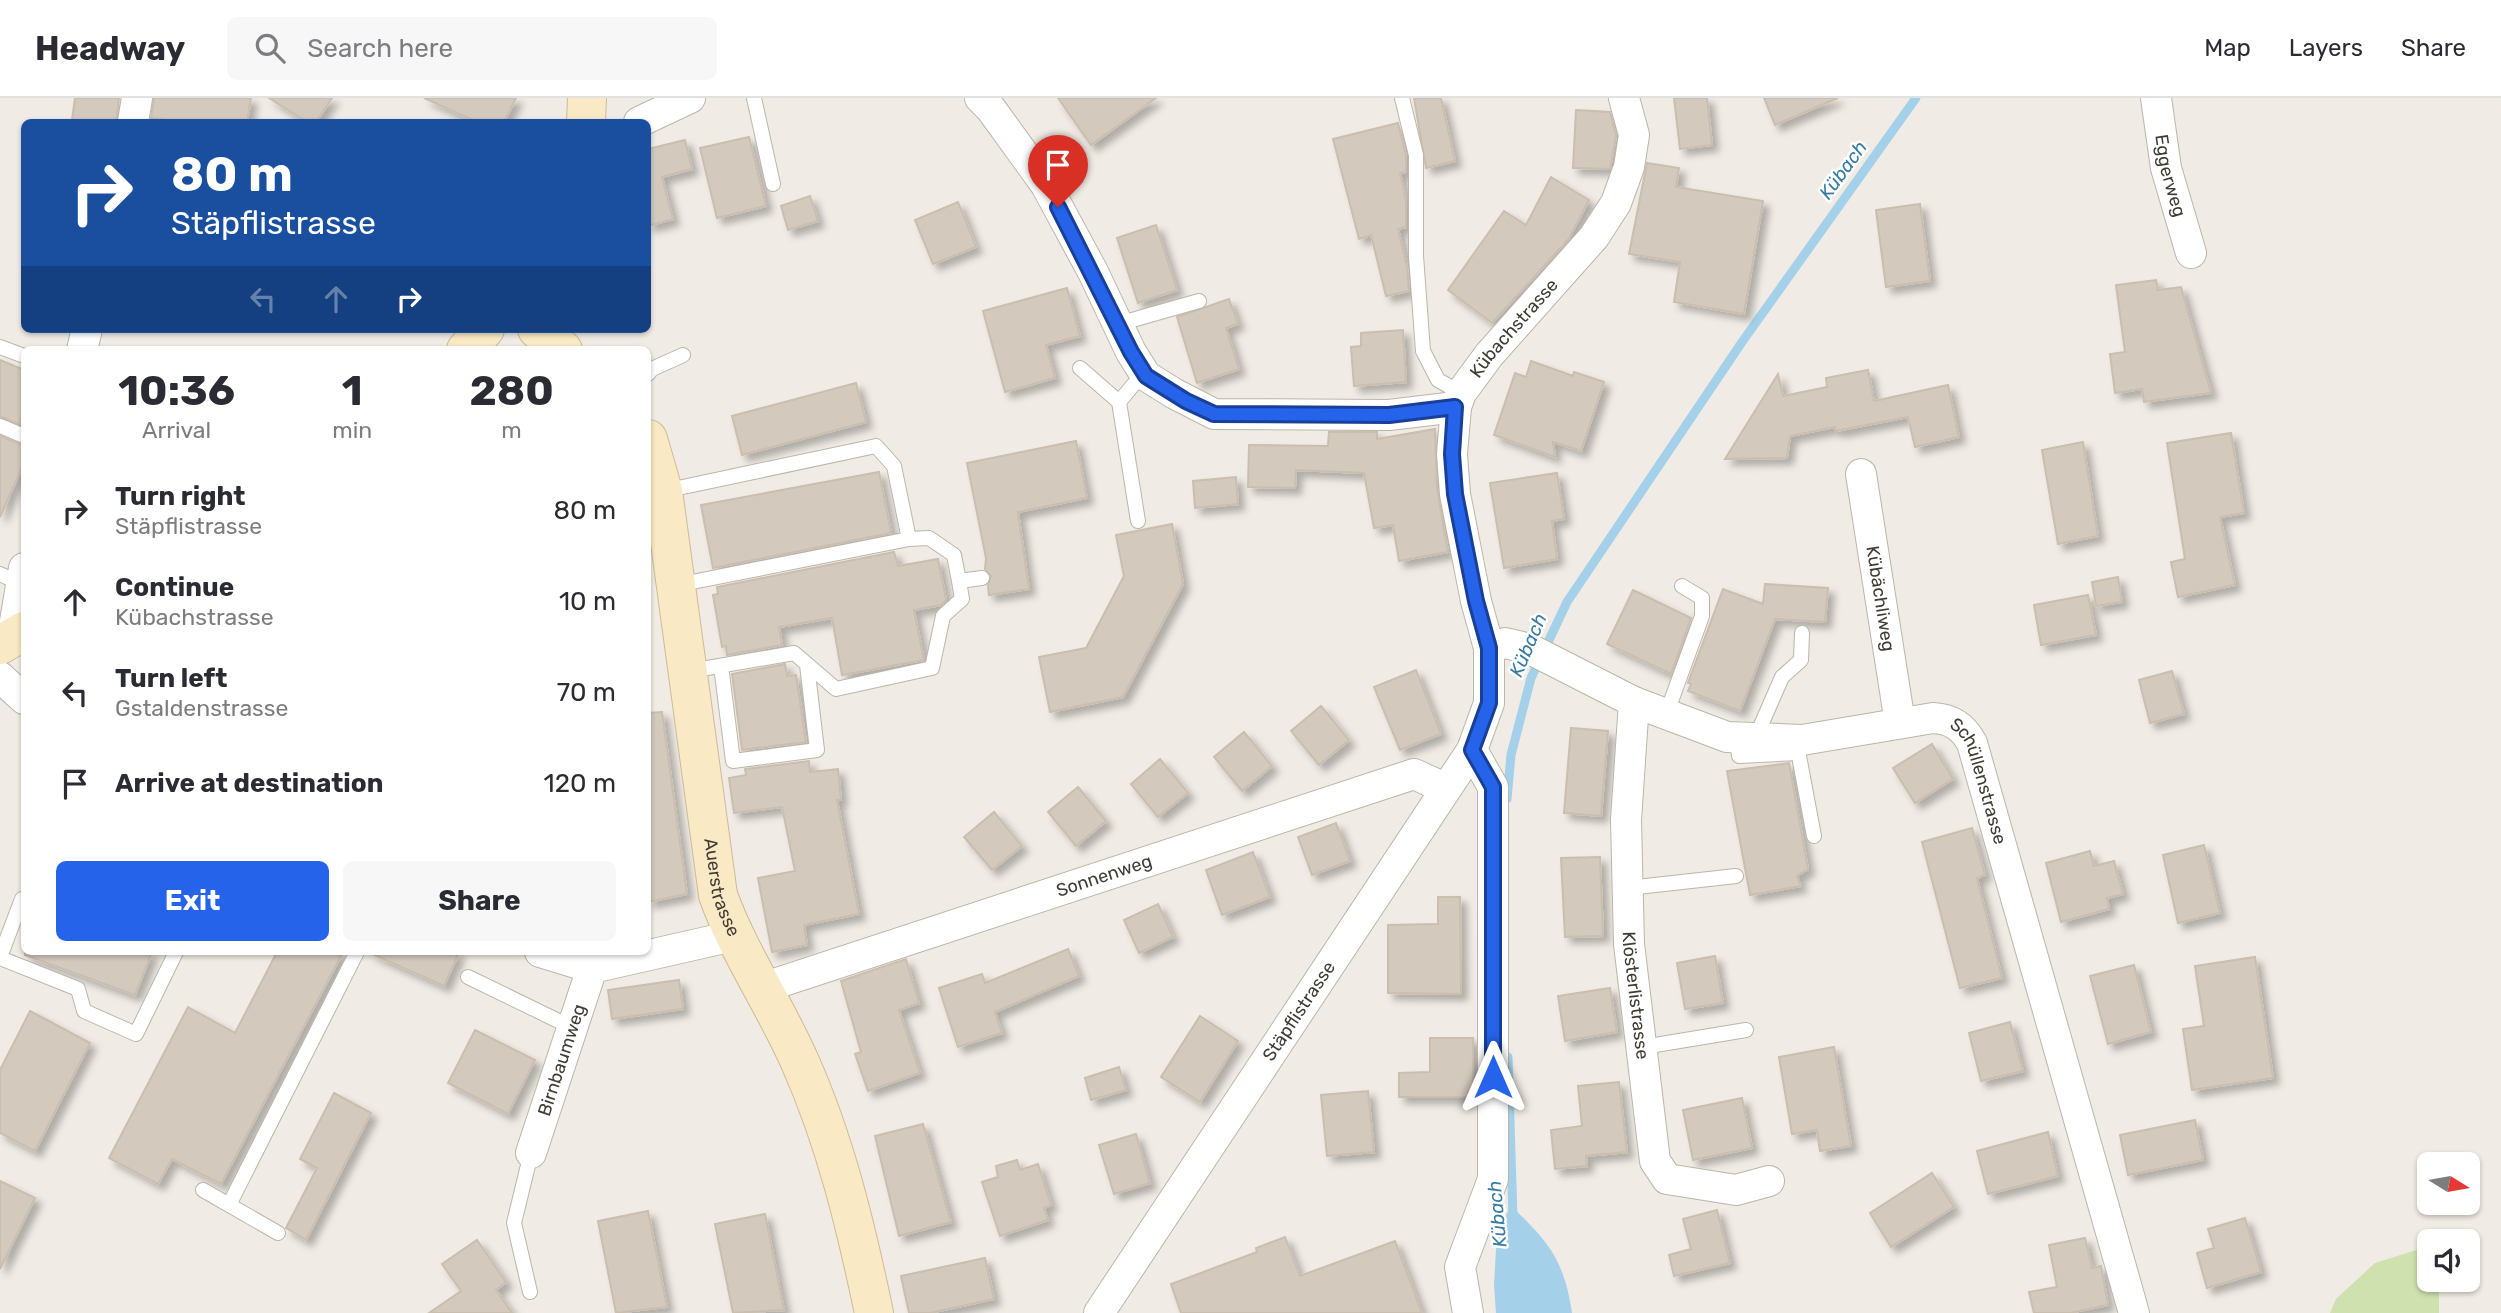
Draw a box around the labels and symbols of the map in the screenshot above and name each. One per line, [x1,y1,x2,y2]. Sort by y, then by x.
street label: Eggerweg [2150,133,2191,219]
pin [1028,135,1088,207]
water label: Kübach [1814,136,1872,204]
street label: Kübachstrasse [1465,274,1563,382]
street label: Kübächliweg [1861,544,1900,653]
water label: Kübach [1504,610,1552,680]
street label: Schüllenstrasse [1946,713,2011,847]
street label: Auerstrasse [699,837,745,940]
street label: Sonnenweg [1053,850,1155,902]
street label: Klösterlistrasse [1618,931,1654,1061]
street label: Stäpflistrasse [1258,957,1340,1065]
street label: Birnbaumweg [533,1001,590,1119]
position arrow [1456,1040,1530,1114]
north arrow [2417,1152,2480,1214]
water label: Kübach [1483,1180,1511,1248]

